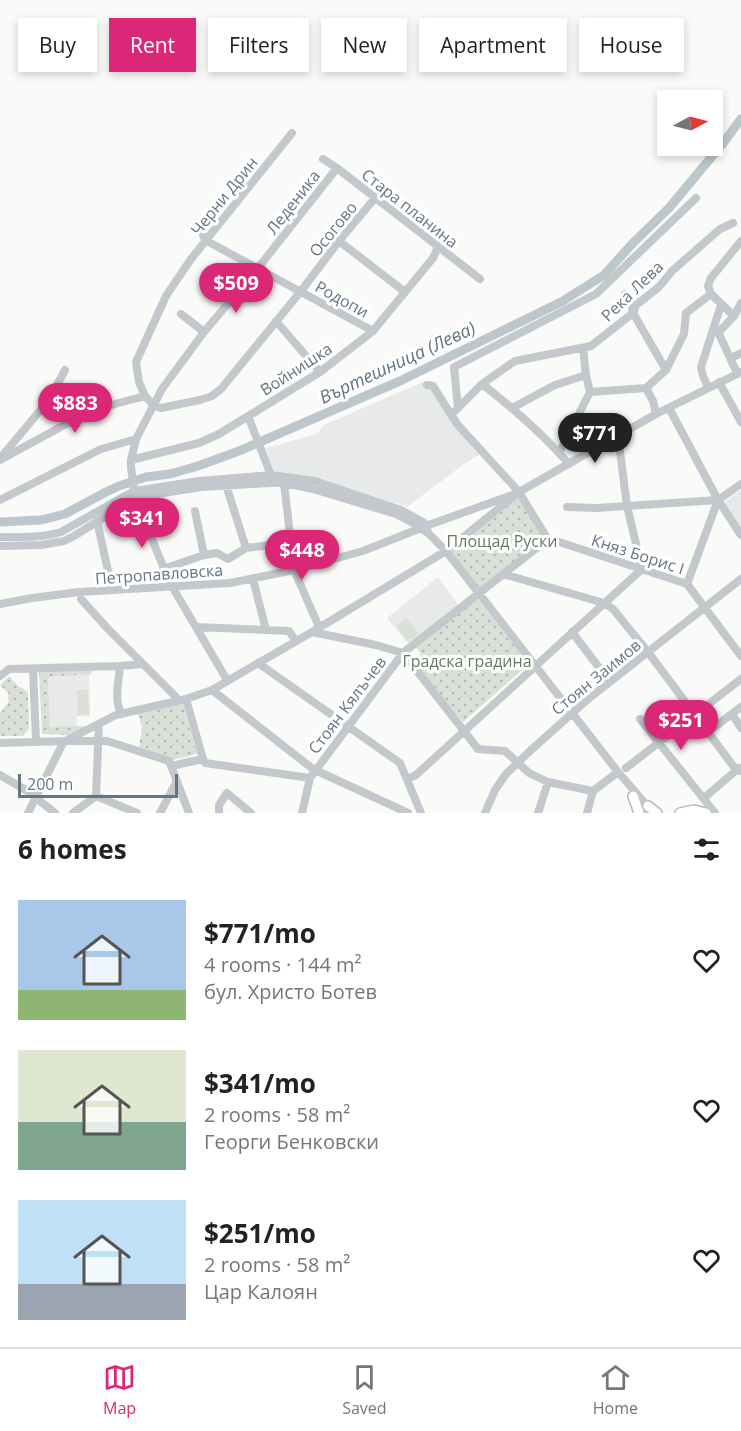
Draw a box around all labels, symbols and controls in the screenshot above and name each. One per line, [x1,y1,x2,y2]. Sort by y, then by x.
chip: Buy [18,18,97,72]
chip: Rent [109,18,196,72]
chip: Filters [208,18,309,72]
chip: New [321,18,407,72]
chip: Apartment [419,18,567,72]
chip: House [579,18,684,72]
north arrow [657,90,723,156]
map controls [657,90,723,156]
street label: Черни Дрин [185,152,263,240]
street label: Стара планина [357,163,463,253]
street label: Леденика [261,165,325,239]
street label: Осогово [304,197,362,261]
street label: Река Лева [596,256,668,326]
pin: $509 [200,263,272,314]
text: $509 [213,269,259,296]
street label: Родопи [311,275,373,323]
water label: Въртешница (Лева) [315,315,479,409]
street label: Войнишка [256,337,336,401]
pin: $883 [39,383,111,434]
text: $883 [52,389,98,416]
pin: $771 [559,413,631,464]
text: $771 [572,419,618,446]
pin: $341 [106,498,178,549]
text: $341 [119,504,165,531]
street label: Княз Борис I [589,529,687,579]
pin: $448 [266,530,338,581]
park label: Площад Руски [447,530,557,552]
text: $448 [279,536,325,563]
street label: Петропавловска [94,559,224,589]
street label: Стоян Заимов [547,634,645,720]
park label: Градска градина [402,650,532,672]
street label: Стоян Кялъчев [303,652,391,758]
pin: $251 [645,700,717,751]
text: $251 [658,706,704,733]
scale bar [18,771,178,798]
text: 200 m [27,773,73,795]
text: 6 homes [18,831,127,867]
icon: filters [690,833,723,866]
text: $771/mo [204,915,316,951]
icon: home [66,924,138,996]
icon: heart [690,944,723,977]
text: 4 rooms · 144 m² [204,951,362,978]
text: бул. Христо Ботев [204,978,377,1005]
text: $341/mo [204,1065,316,1101]
icon: home [66,1074,138,1146]
icon: heart [690,1094,723,1127]
text: 2 rooms · 58 m² [204,1101,350,1128]
text: Георги Бенковски [204,1128,379,1155]
text: $251/mo [204,1215,316,1251]
icon: home [66,1224,138,1296]
icon: heart [690,1244,723,1277]
text: 2 rooms · 58 m² [204,1251,350,1278]
text: Цар Калоян [204,1278,318,1305]
tab: Map [103,1361,136,1419]
tab: Saved [342,1361,387,1419]
tab: Home [593,1361,638,1419]

